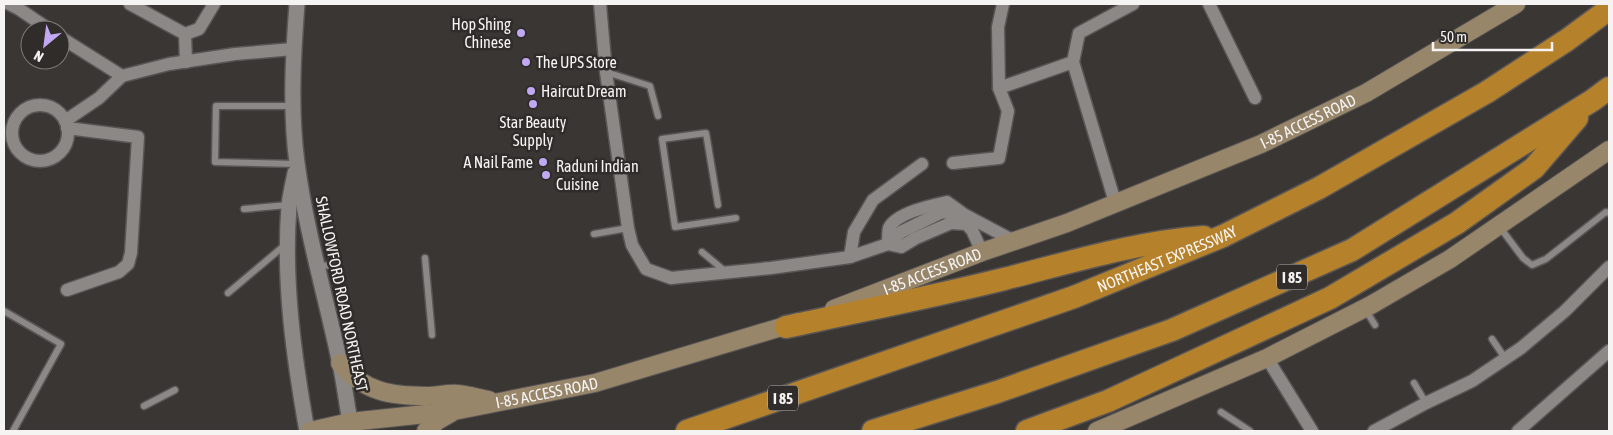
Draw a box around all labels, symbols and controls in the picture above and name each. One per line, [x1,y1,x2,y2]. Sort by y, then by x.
place label: Hop Shing Chinese [452,15,511,51]
north arrow [20,20,70,70]
scale bar [1433,20,1552,52]
marker: Hop Shing Chinese [515,27,527,39]
text: 50 m [1440,28,1467,45]
text: N [31,47,46,65]
place label: The UPS Store [536,53,617,71]
marker: The UPS Store [520,56,532,68]
place label: Haircut Dream [541,82,627,100]
marker: Haircut Dream [525,85,537,97]
street label: I-85 ACCESS ROAD [1257,90,1359,152]
marker: Star Beauty Supply [527,98,539,110]
place label: Star Beauty Supply [500,113,567,150]
place label: A Nail Fame [464,153,533,171]
marker: A Nail Fame [537,156,549,168]
place label: Raduni Indian Cuisine [556,157,639,193]
marker: Raduni Indian Cuisine [540,169,552,181]
street label: SHALLOWFORD ROAD NORTHEAST [312,195,372,393]
street label: NORTHEAST EXPRESSWAY [1094,221,1240,296]
street label: I-85 ACCESS ROAD [880,244,984,298]
road number: I 85 [1277,264,1307,290]
street label: I-85 ACCESS ROAD [494,374,599,412]
road number: I 85 [768,386,798,410]

